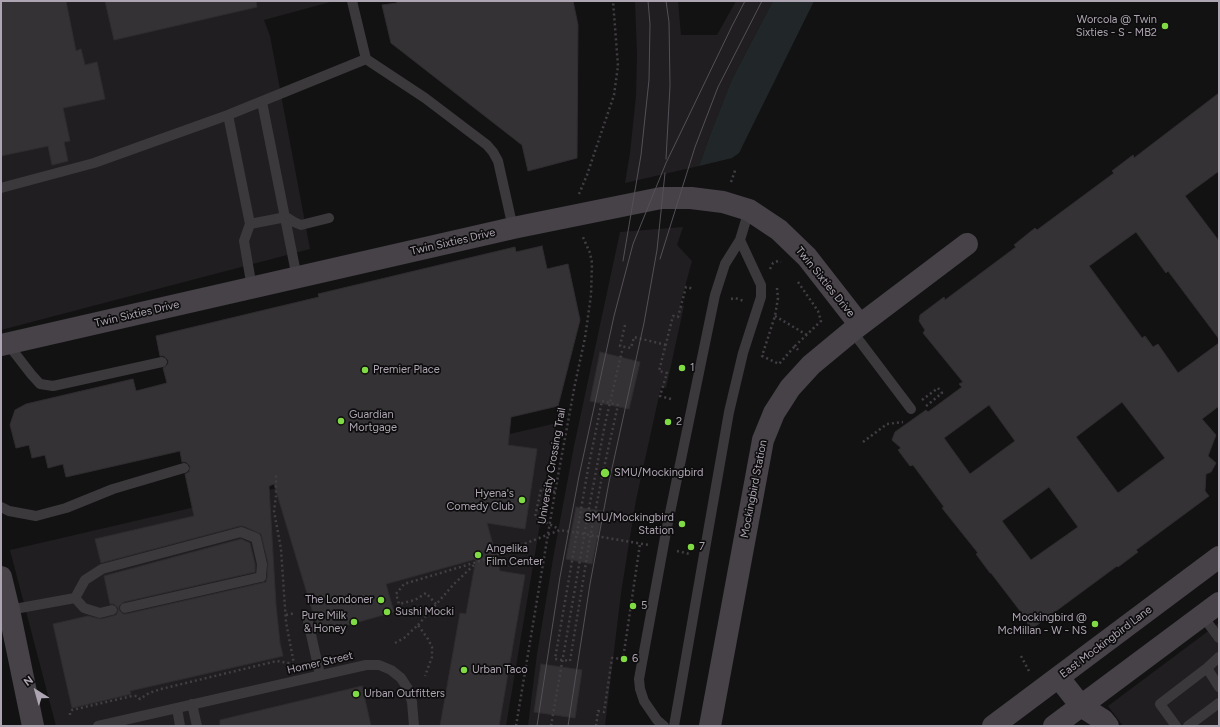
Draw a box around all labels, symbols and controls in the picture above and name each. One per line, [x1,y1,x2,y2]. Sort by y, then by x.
place label: Worcola @ Twin Sixties - S - MB2 [1076,13,1157,39]
marker: Worcola @ Twin Sixties - S - MB2 [1160,21,1170,31]
street label: Twin Sixties Drive [409,226,497,258]
street label: Twin Sixties Drive [793,244,857,320]
street label: Twin Sixties Drive [93,298,181,330]
place label: 1 [690,361,695,375]
place label: Premier Place [373,363,440,377]
marker: 1 [677,363,687,373]
marker: Premier Place [360,365,370,375]
street label: University Crossing Trail [535,407,569,525]
place label: Guardian Mortgage [349,408,397,434]
place label: 2 [676,415,682,429]
marker: Guardian Mortgage [336,416,346,426]
marker: 2 [663,417,673,427]
street label: Mockingbird Station [738,439,770,539]
place label: SMU/Mockingbird [614,466,703,480]
marker: SMU/Mockingbird [599,467,611,479]
place label: Hyena's Comedy Club [446,487,514,513]
marker: Hyena's Comedy Club [517,495,527,505]
place label: SMU/Mockingbird Station [585,511,674,537]
marker: SMU/Mockingbird Station [677,519,687,529]
place label: 7 [699,540,705,554]
place label: Angelika Film Center [486,542,543,568]
marker: 7 [686,542,696,552]
marker: Angelika Film Center [473,550,483,560]
place label: The Londoner [305,593,373,607]
marker: The Londoner [376,595,386,605]
place label: 5 [641,599,647,613]
marker: 5 [628,601,638,611]
street label: East Mockingbird Lane [1057,603,1155,681]
place label: Sushi Mocki [395,605,454,619]
marker: Sushi Mocki [382,607,392,617]
place label: Pure Milk & Honey [301,609,346,635]
place label: Mockingbird @ McMillan - W - NS [997,611,1087,637]
marker: Pure Milk & Honey [349,617,359,627]
marker: Mockingbird @ McMillan - W - NS [1090,619,1100,629]
street label: Homer Street [286,649,354,677]
place label: 6 [632,652,638,666]
marker: 6 [619,654,629,664]
place label: Urban Taco [472,663,528,677]
marker: Urban Taco [459,665,469,675]
north arrow [16,671,56,711]
text: N [21,673,36,689]
place label: Urban Outfitters [364,687,445,701]
marker: Urban Outfitters [351,689,361,699]

